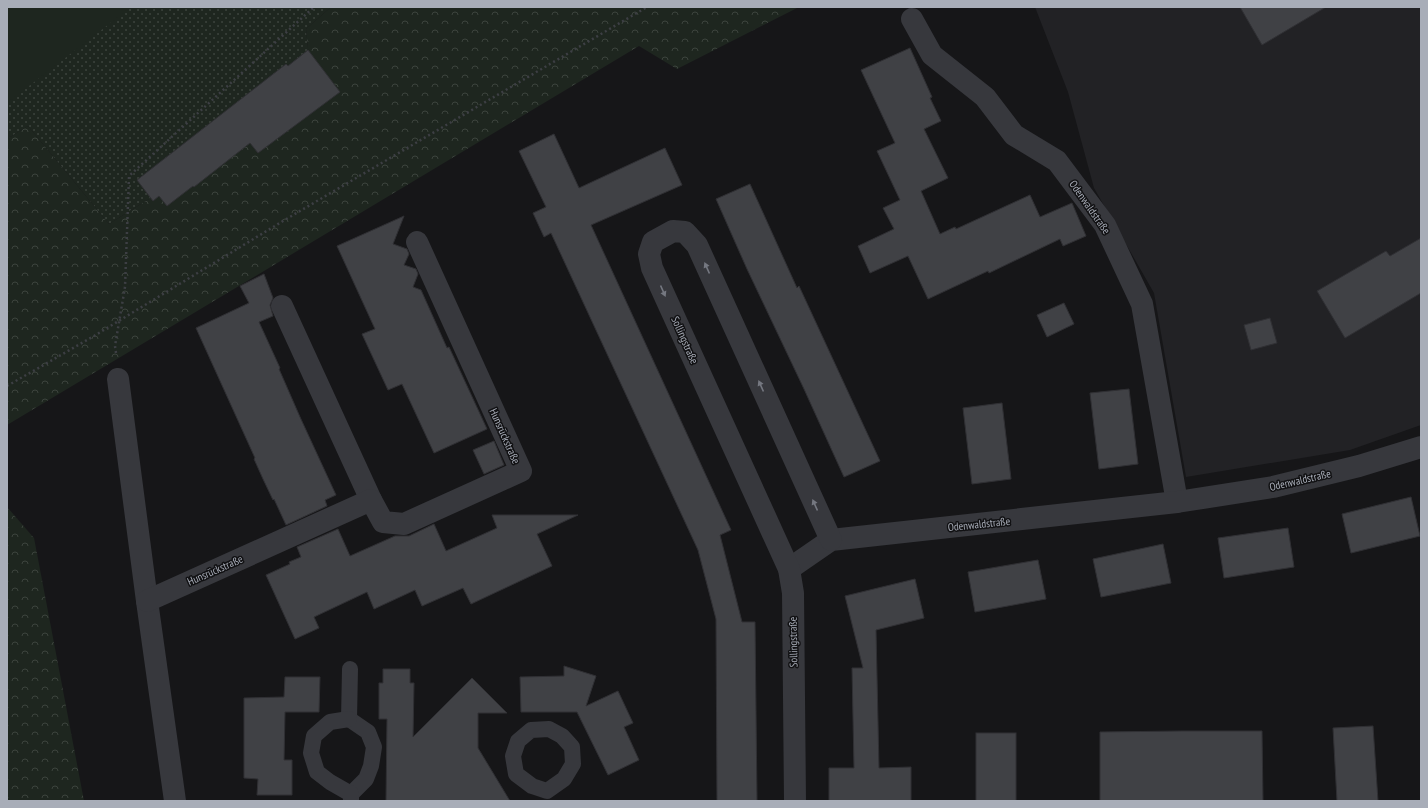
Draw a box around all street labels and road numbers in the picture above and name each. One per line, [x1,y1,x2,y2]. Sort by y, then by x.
street label: Odenwaldstraße [1066,177,1114,237]
street label: Sollingstraße [668,314,702,366]
street label: Hunsrückstraße [487,406,524,466]
street label: Odenwaldstraße [1268,466,1332,494]
street label: Odenwaldstraße [947,514,1011,534]
street label: Hunsrückstraße [185,551,245,588]
street label: Sollingstraße [786,616,800,667]

